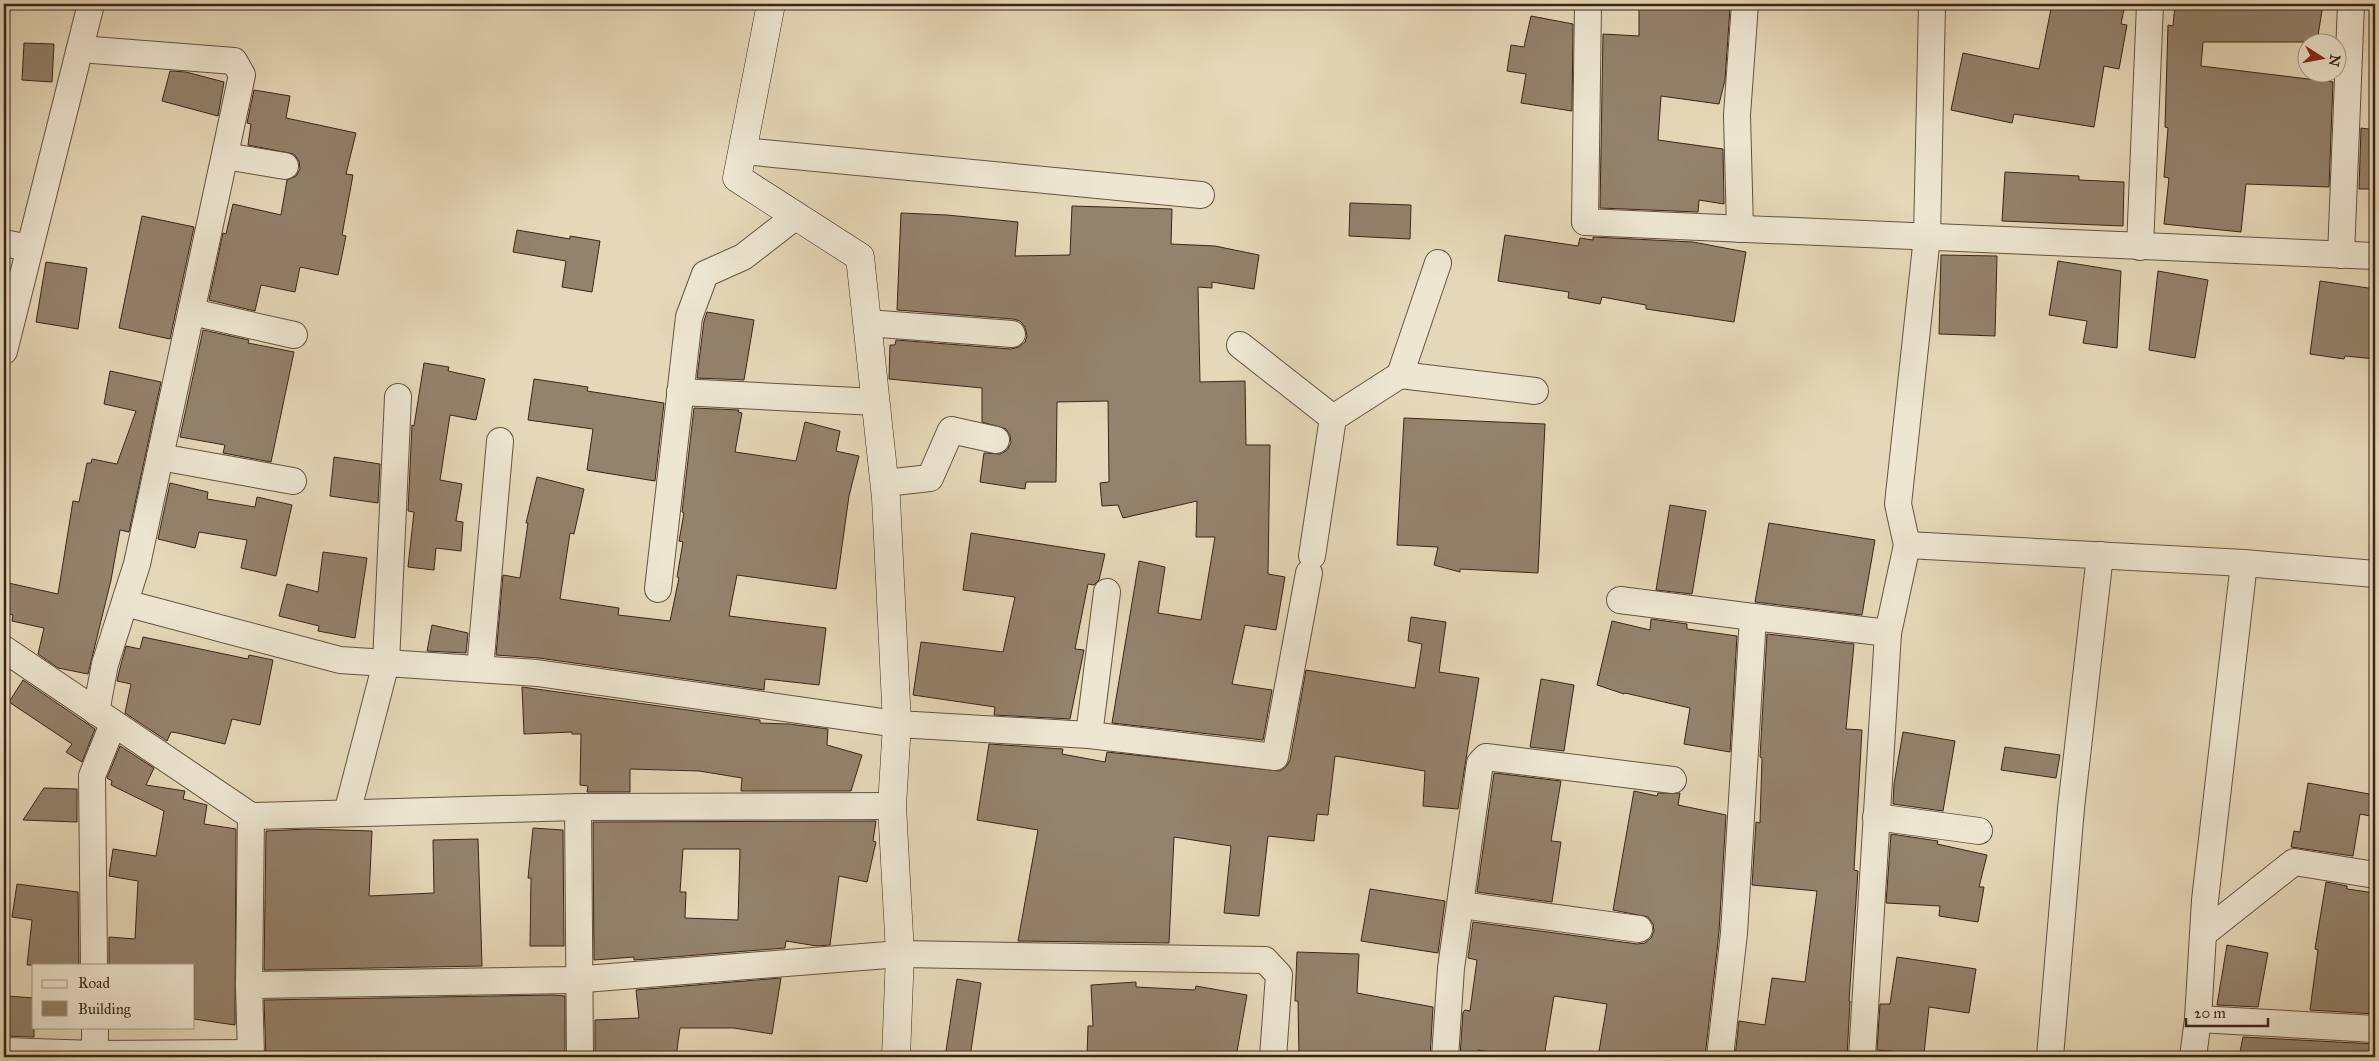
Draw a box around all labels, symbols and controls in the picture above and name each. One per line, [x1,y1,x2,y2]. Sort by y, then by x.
north arrow [2296,32,2346,82]
text: N [2325,53,2344,68]
legend [32,964,195,1028]
text: Road [78,974,110,992]
scale bar [2186,996,2269,1028]
text: Building [78,1000,132,1018]
text: 20 m [2194,1004,2226,1022]

